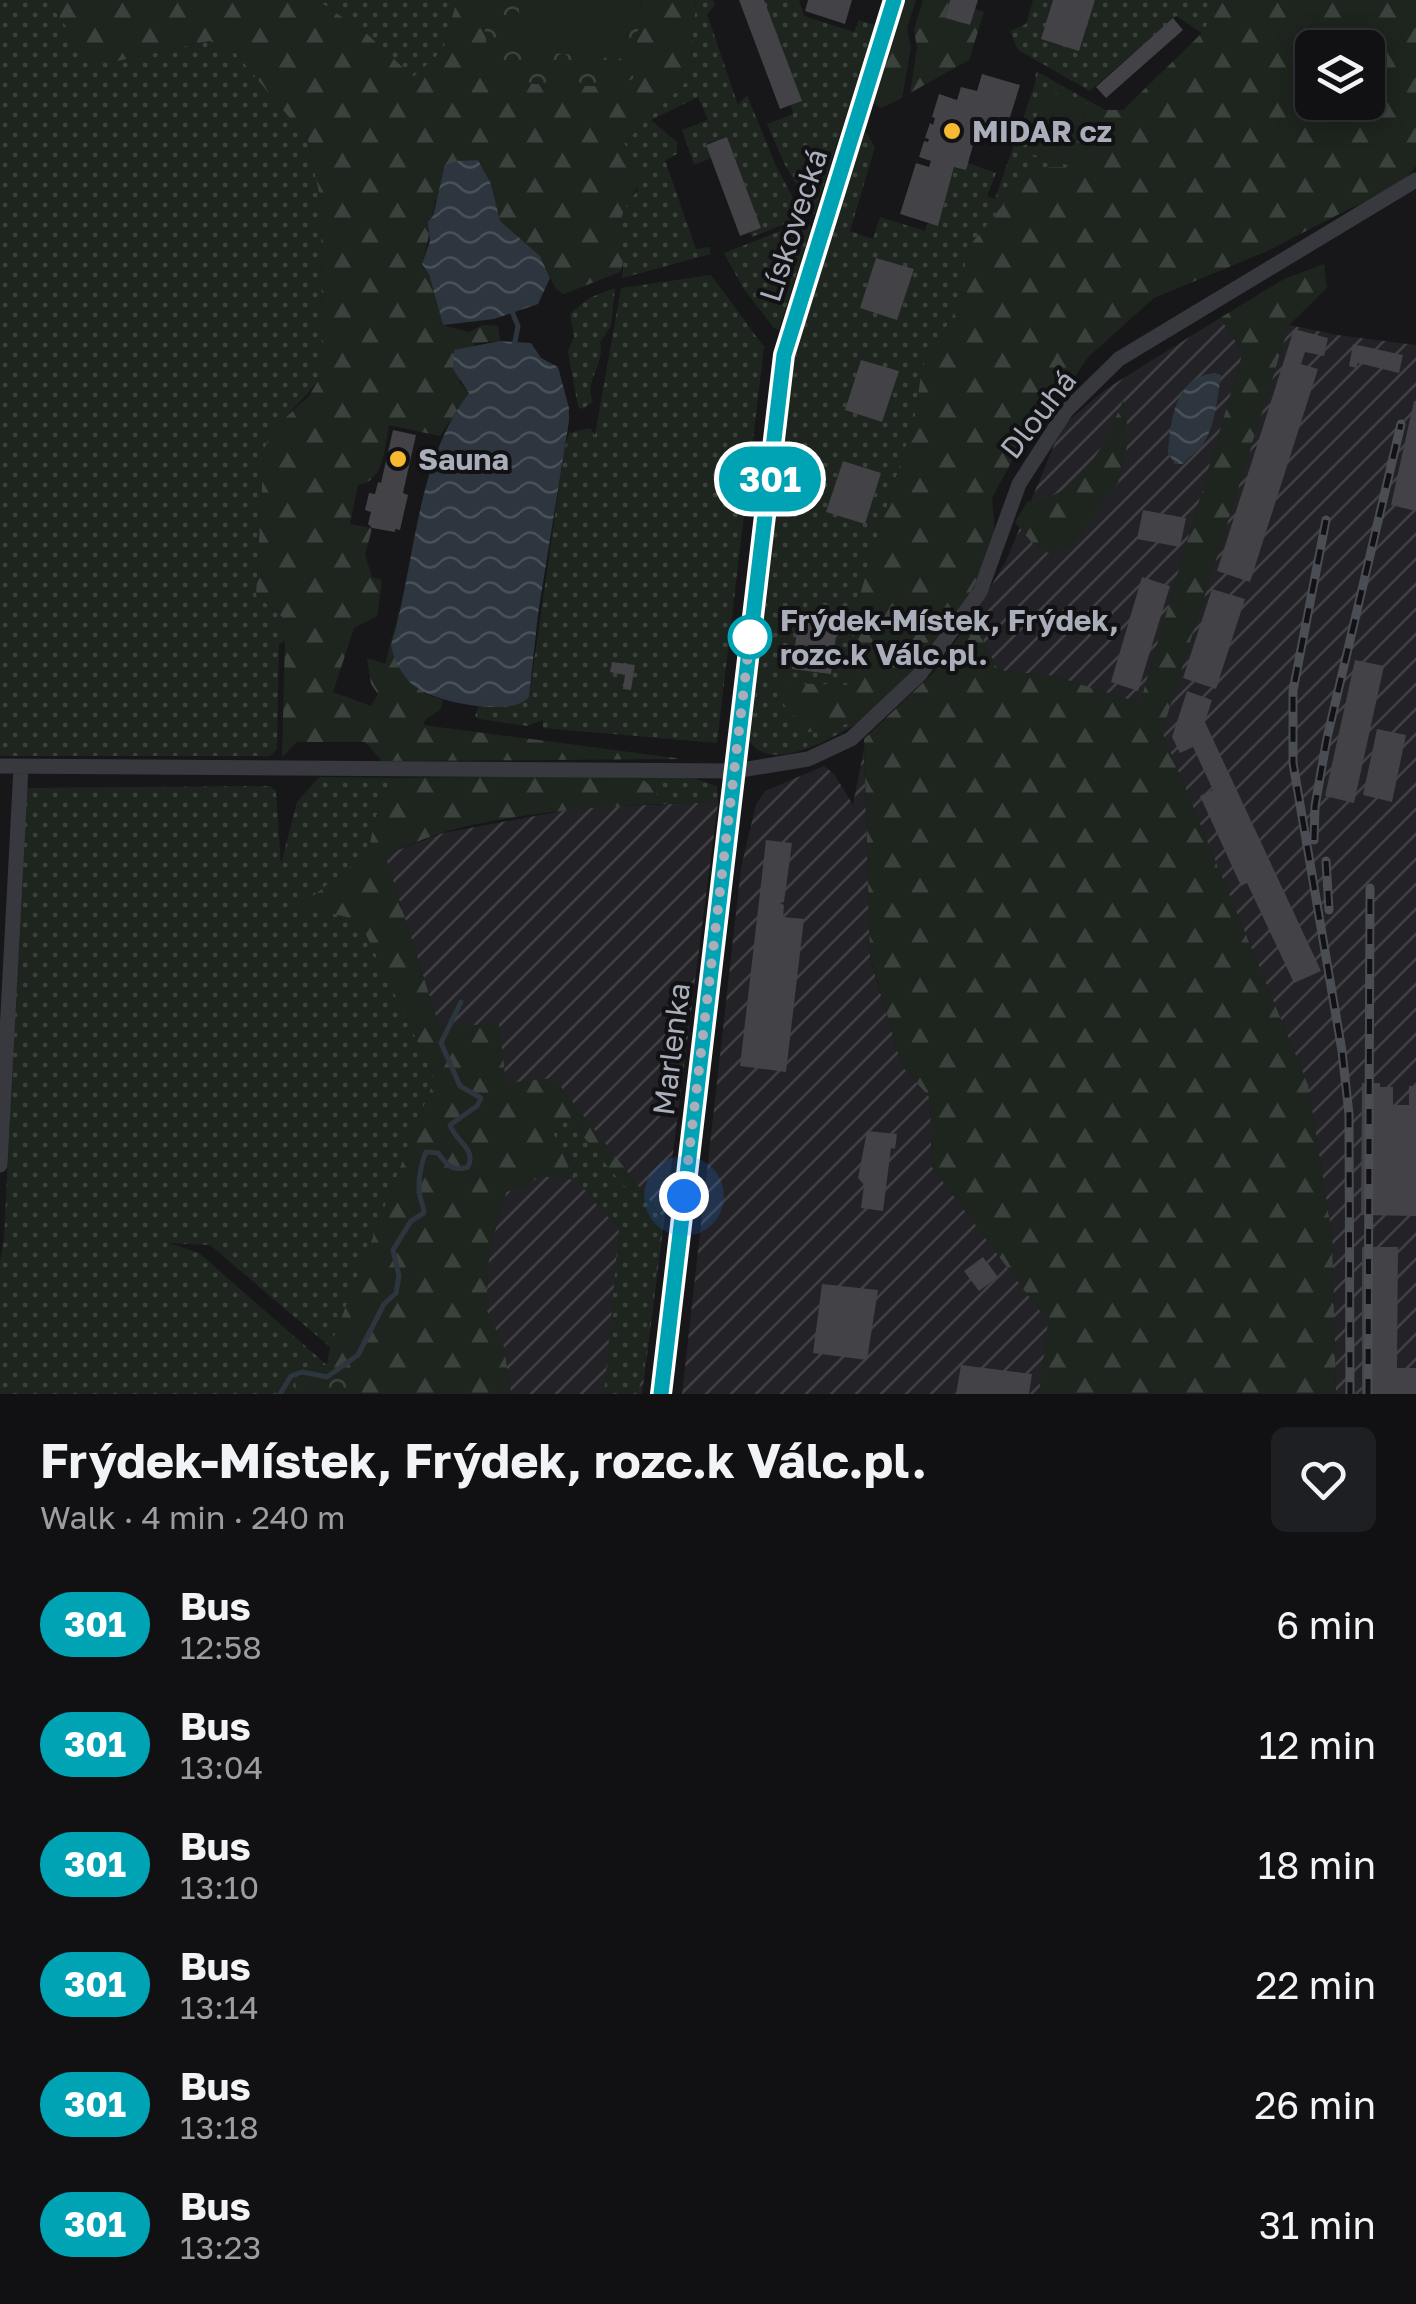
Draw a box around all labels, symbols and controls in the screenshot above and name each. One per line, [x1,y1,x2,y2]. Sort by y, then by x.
map controls [1295,30,1385,120]
button: layers [1295,30,1385,120]
place label: MIDAR cz [972,113,1112,149]
marker: MIDAR cz [941,120,963,142]
street label: Lískovecká [751,144,835,306]
street label: Dlouhá [992,363,1084,465]
place label: Sauna [418,441,509,477]
line badge: 301 [712,446,828,512]
marker: Sauna [387,448,409,470]
text: 301 [739,458,801,500]
place label: Frýdek-Místek, Frýdek, rozc.k Válc.pl. [780,602,1119,672]
marker: Frýdek-Místek, Frýdek, rozc.k Válc.pl. [729,616,771,658]
street label: Marlenka [645,981,697,1117]
your location [659,1171,709,1221]
button: heart [1271,1427,1376,1532]
text: Frýdek-Místek, Frýdek, rozc.k Válc.pl. [40,1431,927,1489]
text: Walk · 4 min · 240 m [40,1498,345,1536]
text: Bus [180,1583,251,1628]
text: 6 min [1276,1602,1376,1647]
text: 301 [64,1603,126,1645]
text: 12:58 [180,1628,262,1666]
text: Bus [180,1703,251,1748]
text: 12 min [1259,1722,1376,1767]
text: 301 [64,1723,126,1765]
text: 13:04 [180,1748,263,1786]
text: Bus [180,1823,251,1868]
text: 18 min [1258,1842,1376,1887]
text: 301 [64,1843,126,1885]
text: 13:10 [180,1868,259,1906]
text: Bus [180,1943,251,1988]
text: 22 min [1255,1962,1376,2007]
text: 301 [64,1963,126,2005]
text: 13:14 [180,1988,259,2026]
text: Bus [180,2063,251,2108]
text: 26 min [1254,2082,1376,2127]
text: 301 [64,2083,126,2125]
text: 13:18 [180,2108,259,2146]
text: Bus [180,2183,251,2228]
text: 31 min [1259,2202,1376,2247]
text: 301 [64,2203,126,2245]
text: 13:23 [180,2228,261,2266]

